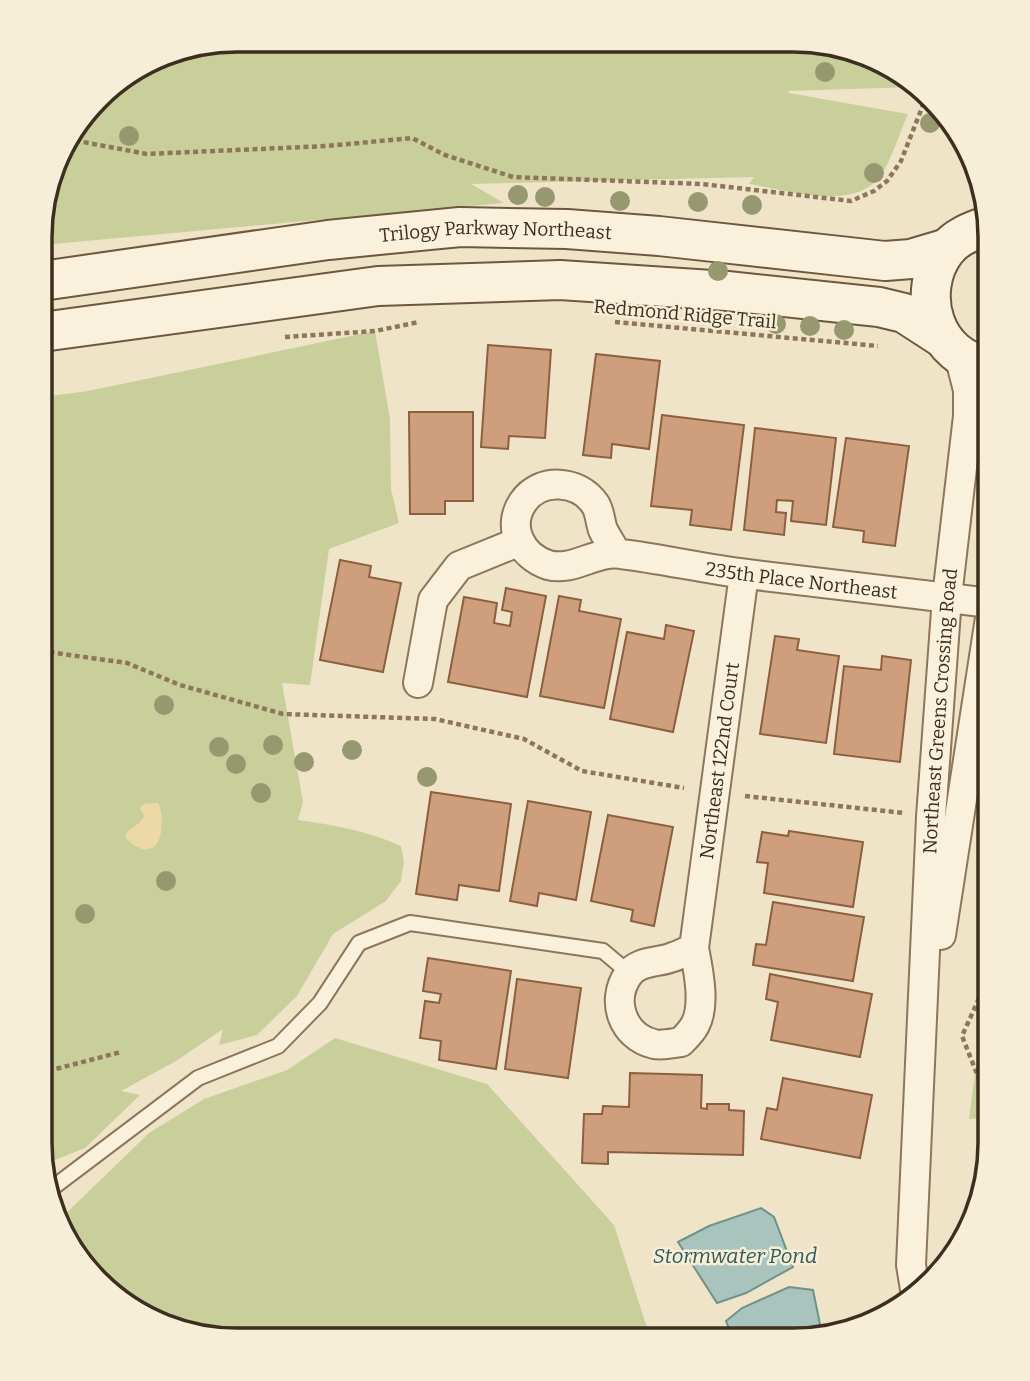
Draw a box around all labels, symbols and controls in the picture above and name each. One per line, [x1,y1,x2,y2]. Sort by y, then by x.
street label: Trilogy Parkway Northeast [378,215,613,246]
street label: Redmond Ridge Trail [593,295,777,333]
street label: 235th Place Northeast [704,557,899,603]
street label: Northeast Greens Crossing Road [918,567,962,855]
street label: Northeast 122nd Court [694,661,744,861]
water label: Stormwater Pond [653,1243,817,1269]

